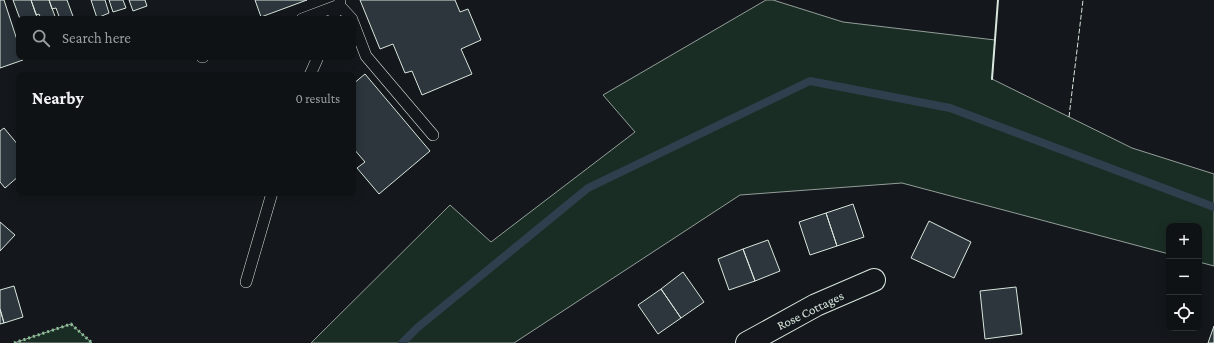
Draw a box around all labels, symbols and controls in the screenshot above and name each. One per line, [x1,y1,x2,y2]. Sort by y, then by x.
search box [16,16,356,60]
icon: search [30,27,52,49]
text: Search here [62,30,131,46]
text: Nearby [32,89,84,108]
text: 0 results [295,91,340,106]
map controls [1166,223,1202,331]
button: + [1166,223,1202,259]
button: − [1166,259,1202,295]
street label: Rose Cottages [774,288,846,333]
button: locate [1166,295,1202,331]

